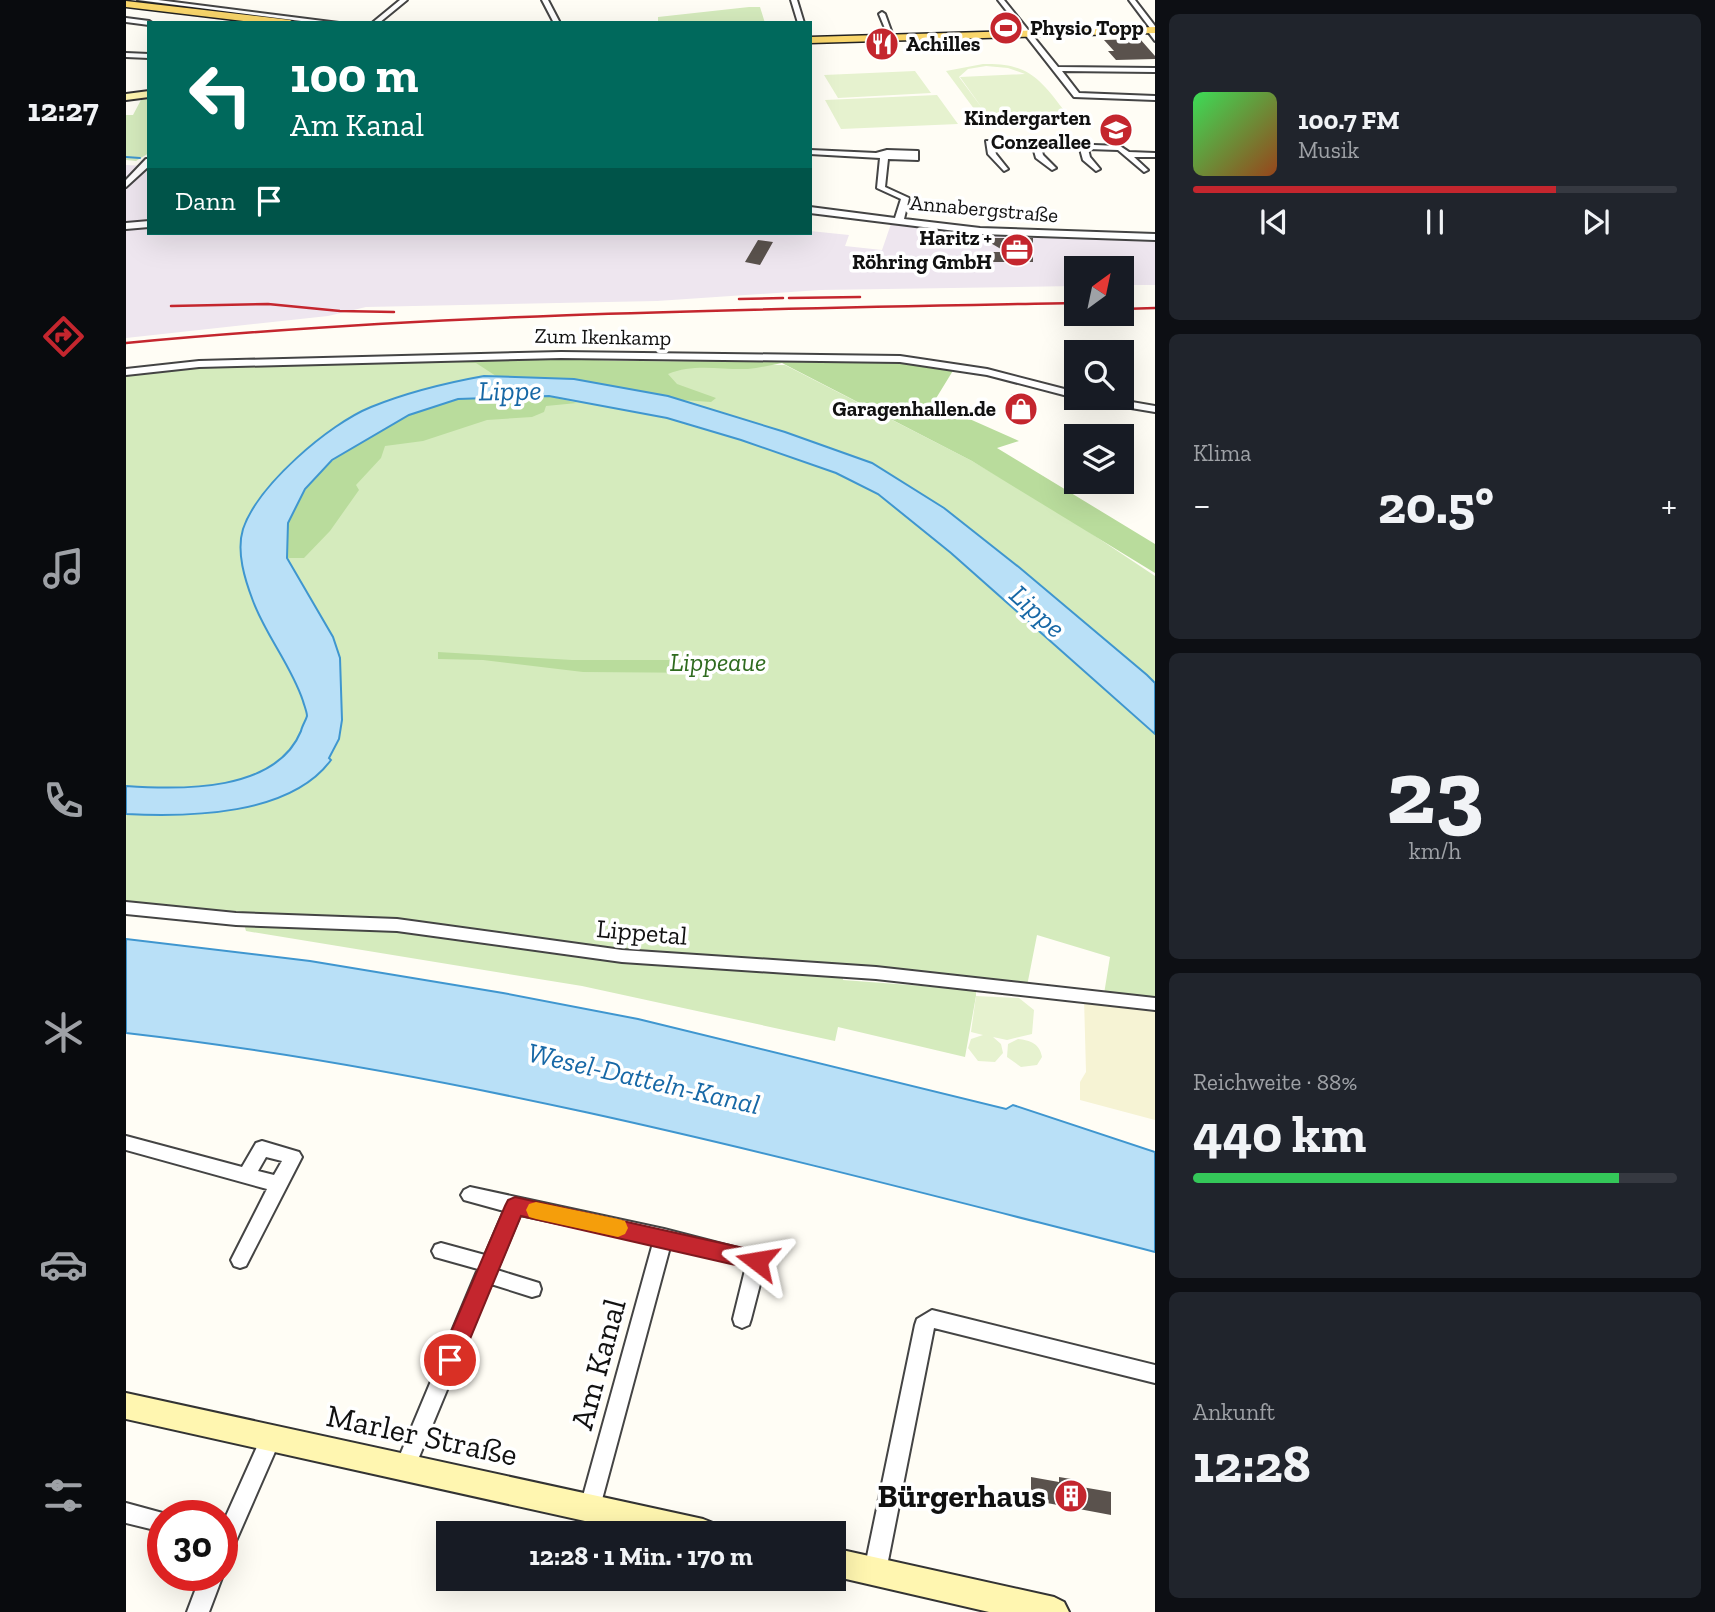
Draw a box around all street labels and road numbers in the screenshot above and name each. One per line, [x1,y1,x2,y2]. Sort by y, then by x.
street label: Annabergstraße [909,190,1059,227]
street label: Zum Ikenkamp [535,323,671,350]
street label: Lippetal [595,912,689,952]
street label: Am Kanal [562,1294,634,1434]
street label: Marler Straße [323,1396,521,1474]

